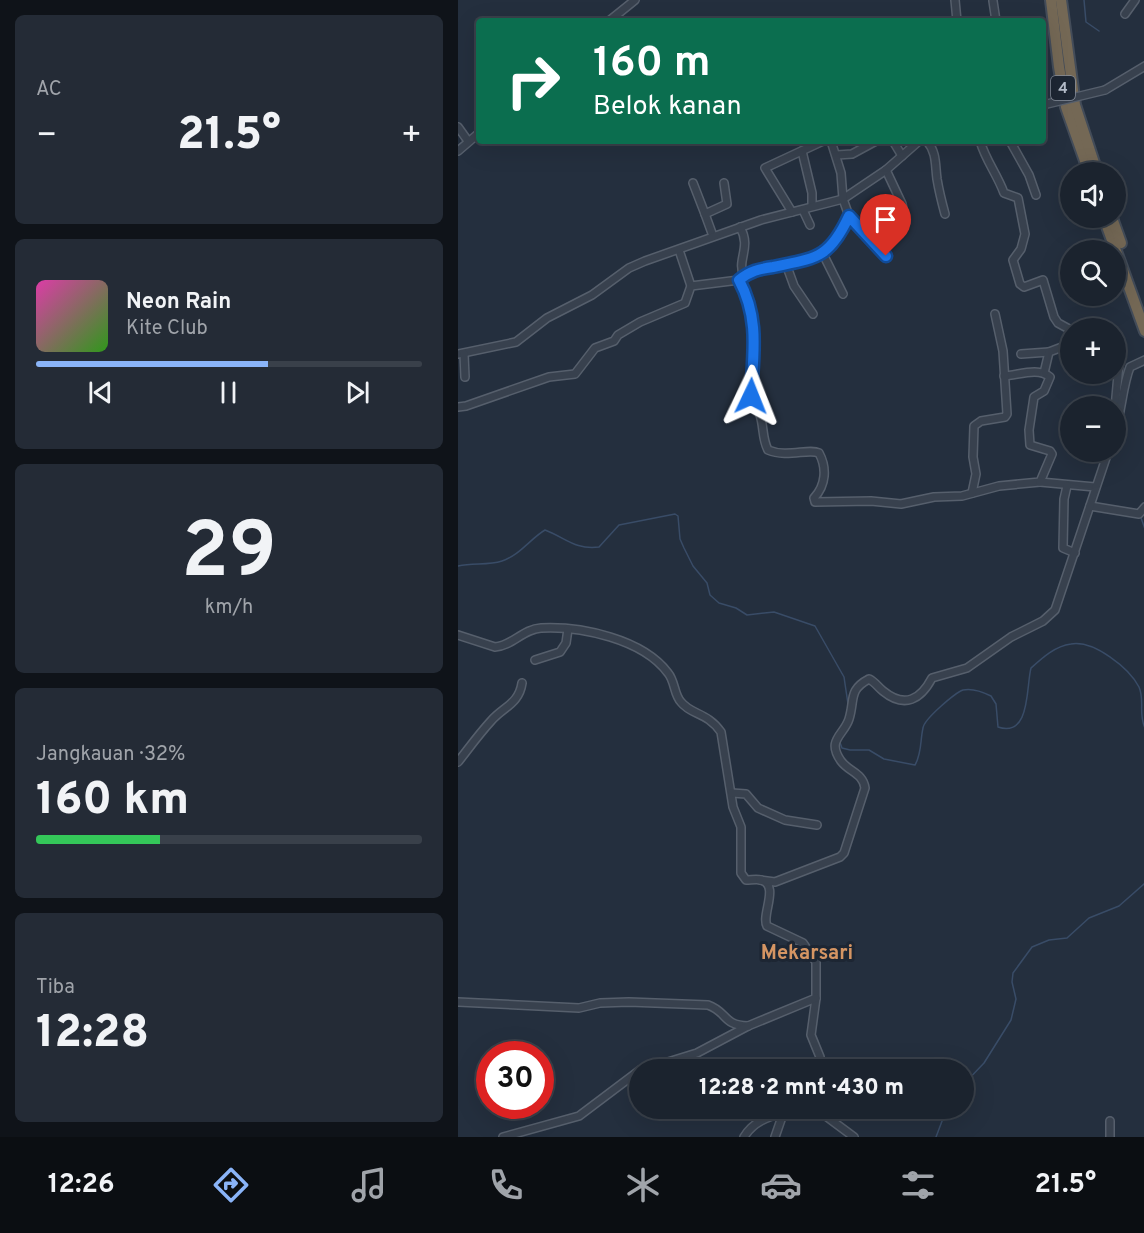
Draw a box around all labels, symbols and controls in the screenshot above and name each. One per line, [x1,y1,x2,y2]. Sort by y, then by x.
text: 160 m [593,38,711,91]
icon: right [494,42,572,120]
road number: 4 [1051,76,1075,100]
text: AC [36,77,62,103]
text: Belok kanan [593,90,742,124]
text: 21.5° [177,108,281,165]
text: − [36,116,57,158]
text: + [401,116,422,158]
map controls [1060,162,1126,462]
button: sound [1060,162,1126,228]
pin [860,194,911,256]
icon: arrive [869,203,902,236]
button: search [1060,240,1126,306]
text: Neon Rain [126,289,231,316]
text: Kite Club [126,316,208,342]
button: + [1060,318,1126,384]
position arrow [719,364,783,428]
icon: previous [84,376,117,409]
icon: pause [212,376,245,409]
icon: next [341,376,374,409]
button: − [1060,396,1126,462]
text: 29 [181,506,277,605]
text: km/h [205,595,253,621]
text: Jangkauan · 32% [36,742,185,768]
text: 160 km [36,773,189,830]
district label: Mekarsari [761,941,853,967]
text: Tiba [36,975,75,1001]
text: 12:28 [36,1006,149,1063]
speed limit sign: 30 [476,1041,554,1119]
text: 12:28 · 2 mnt · 430 m [699,1075,904,1102]
icon: directions [210,1164,252,1206]
icon: music [348,1164,390,1206]
icon: phone [485,1164,527,1206]
icon: climate [622,1164,664,1206]
icon: car [760,1164,802,1206]
icon: filters [897,1164,939,1206]
text: 12:26 [48,1168,115,1202]
text: 21.5° [1035,1168,1096,1202]

